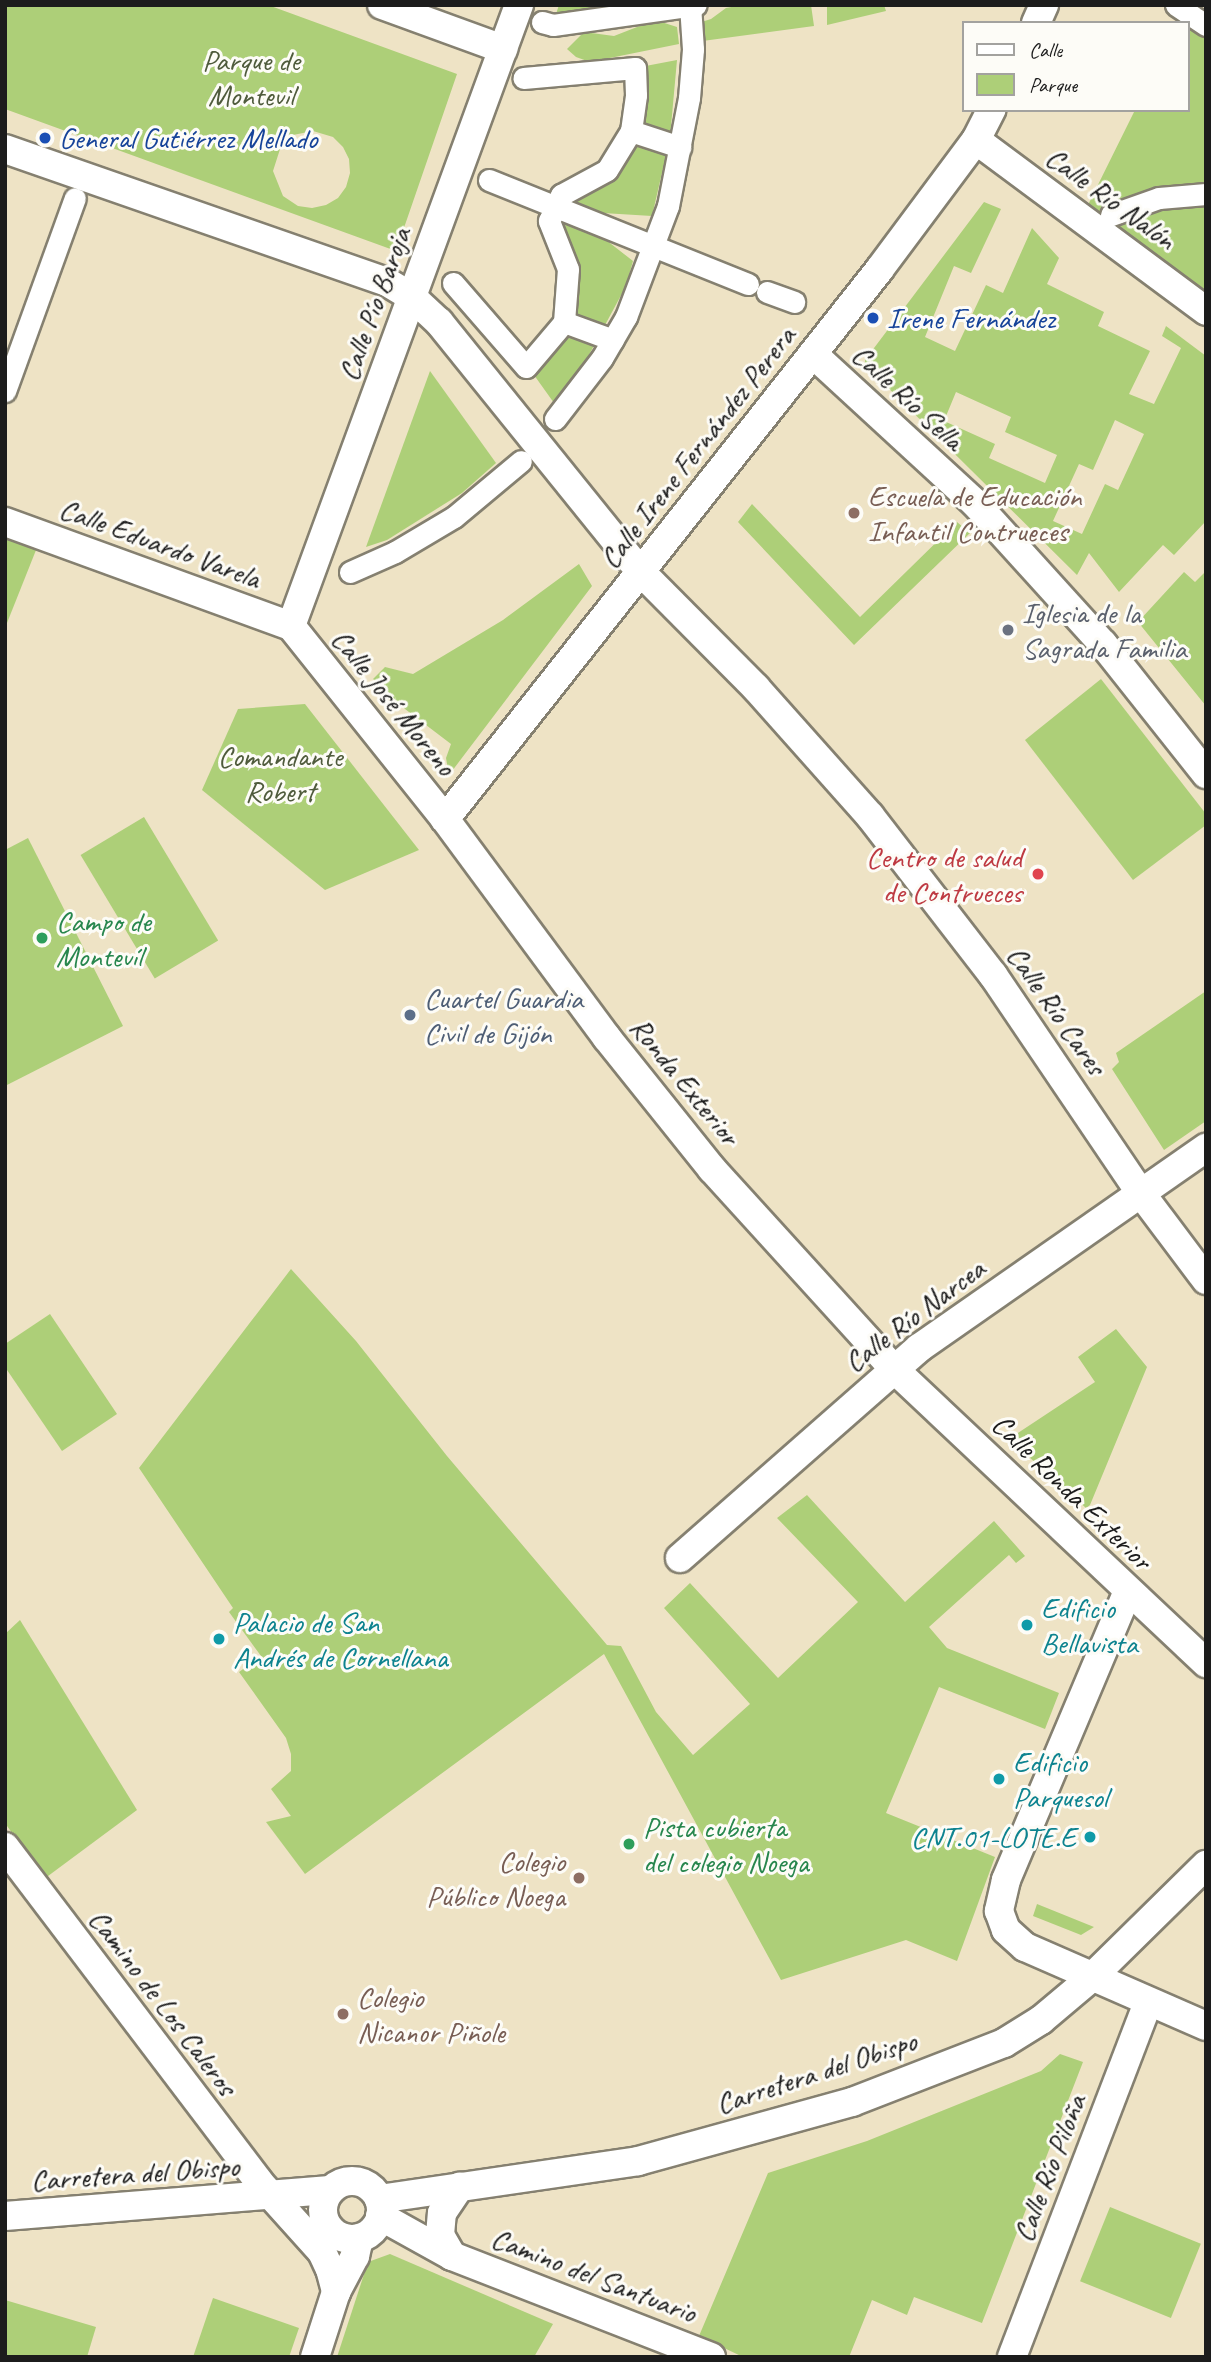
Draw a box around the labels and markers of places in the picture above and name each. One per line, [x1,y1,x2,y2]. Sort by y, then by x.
place label: General Gutiérrez Mellado [59,120,317,156]
marker: General Gutiérrez Mellado [37,130,53,146]
place label: Irene Fernández [887,300,1055,336]
marker: Irene Fernández [865,310,881,326]
place label: Escuela de Educación Infantil Contrueces [868,478,1081,548]
marker: Escuela de Educación Infantil Contrueces [846,505,862,521]
place label: Iglesia de la Sagrada Familia [1022,595,1186,666]
marker: Iglesia de la Sagrada Familia [1000,622,1016,638]
place label: Centro de salud de Contrueces [866,839,1022,909]
marker: Centro de salud de Contrueces [1028,864,1048,884]
place label: Campo de Montevíl [56,903,151,974]
marker: Campo de Montevíl [34,930,50,946]
place label: Cuartel Guardia Civil de Gijón [424,980,583,1050]
marker: Cuartel Guardia Civil de Gijón [402,1007,418,1023]
place label: Edificio Bellavista [1041,1590,1138,1660]
place label: Palacio de San Andrés de Cornellana [233,1604,448,1674]
marker: Edificio Bellavista [1019,1617,1035,1633]
marker: Palacio de San Andrés de Cornellana [211,1631,227,1647]
place label: Edificio Parquesol [1013,1744,1108,1814]
marker: Edificio Parquesol [991,1771,1007,1787]
place label: Pista cubierta del colegio Noega [643,1809,808,1880]
place label: CNT.01-LOTE.E [911,1819,1076,1855]
marker: CNT.01-LOTE.E [1082,1829,1098,1845]
marker: Pista cubierta del colegio Noega [621,1836,637,1852]
place label: Colegio Público Noega [426,1843,565,1913]
marker: Colegio Público Noega [571,1870,587,1886]
place label: Colegio Nicanor Piñole [357,1979,505,2050]
marker: Colegio Nicanor Piñole [335,2006,351,2022]

